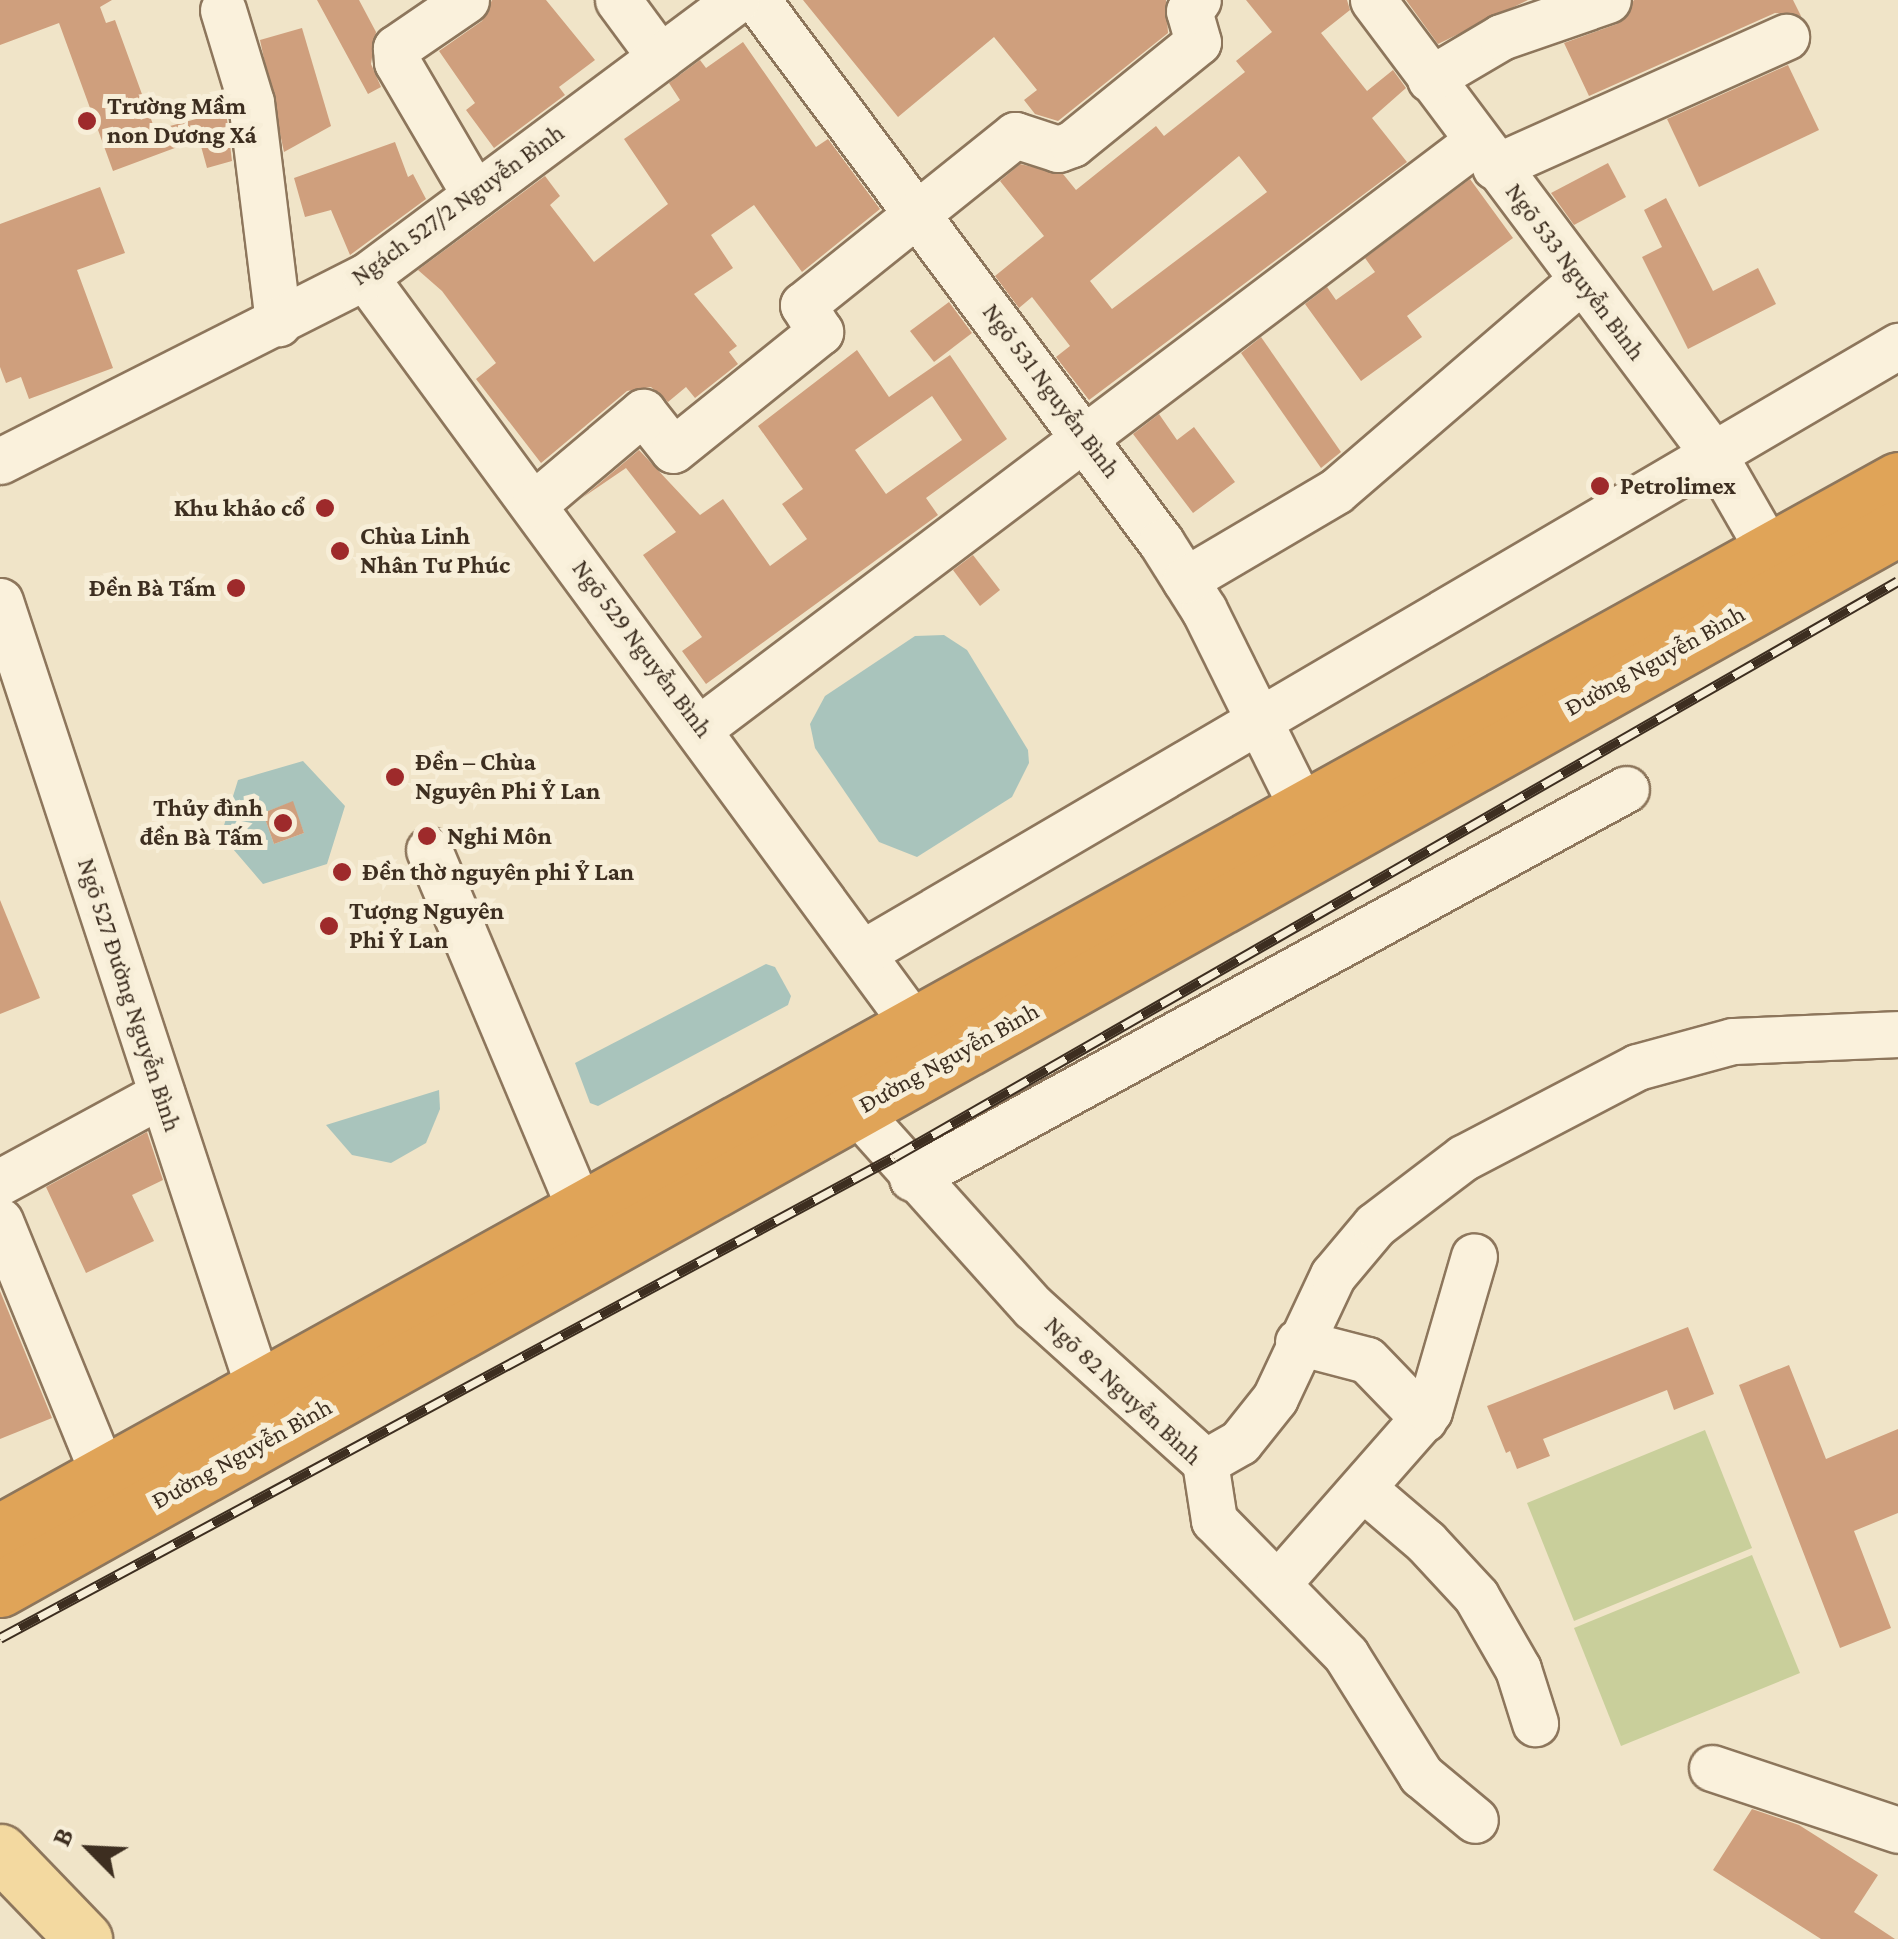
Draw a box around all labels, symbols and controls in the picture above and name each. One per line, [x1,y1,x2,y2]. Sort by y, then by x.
place label: Trường Mầm non Dương Xá [107,92,257,151]
marker: Trường Mầm non Dương Xá [76,110,98,132]
street label: Ngách 527/2 Nguyễn Bình [346,118,570,292]
street label: Ngõ 533 Nguyễn Bình [1499,178,1651,366]
street label: Ngõ 531 Nguyễn Bình [976,298,1126,484]
place label: Petrolimex [1620,471,1736,501]
marker: Petrolimex [1589,475,1611,497]
place label: Khu khảo cổ [174,493,305,523]
marker: Khu khảo cổ [314,497,336,519]
place label: Chùa Linh Nhân Tư Phúc [360,522,510,581]
marker: Chùa Linh Nhân Tư Phúc [329,540,351,562]
street label: Ngõ 529 Nguyễn Bình [565,554,719,744]
place label: Đền Bà Tấm [89,573,216,603]
marker: Đền Bà Tấm [225,577,247,599]
street label: Đường Nguyễn Bình [1560,599,1750,723]
place label: Đền – Chùa Nguyên Phi Ỷ Lan [415,748,600,807]
marker: Đền – Chùa Nguyên Phi Ỷ Lan [384,766,406,788]
place label: Thủy đình đền Bà Tấm [139,794,263,853]
marker: Thủy đình đền Bà Tấm [272,812,294,834]
place label: Nghi Môn [447,821,552,851]
marker: Nghi Môn [416,825,438,847]
street label: Ngõ 527 Đường Nguyễn Bình [71,855,187,1135]
place label: Đền thờ nguyên phi Ỷ Lan [362,857,634,887]
marker: Đền thờ nguyên phi Ỷ Lan [331,861,353,883]
place label: Tượng Nguyên Phi Ỷ Lan [349,897,504,956]
marker: Tượng Nguyên Phi Ỷ Lan [318,915,340,937]
street label: Đường Nguyễn Bình [854,996,1044,1120]
street label: Ngõ 82 Nguyễn Bình [1038,1310,1208,1472]
street label: Đường Nguyễn Bình [147,1392,337,1516]
north arrow [40,1799,140,1899]
text: B [45,1823,80,1850]

